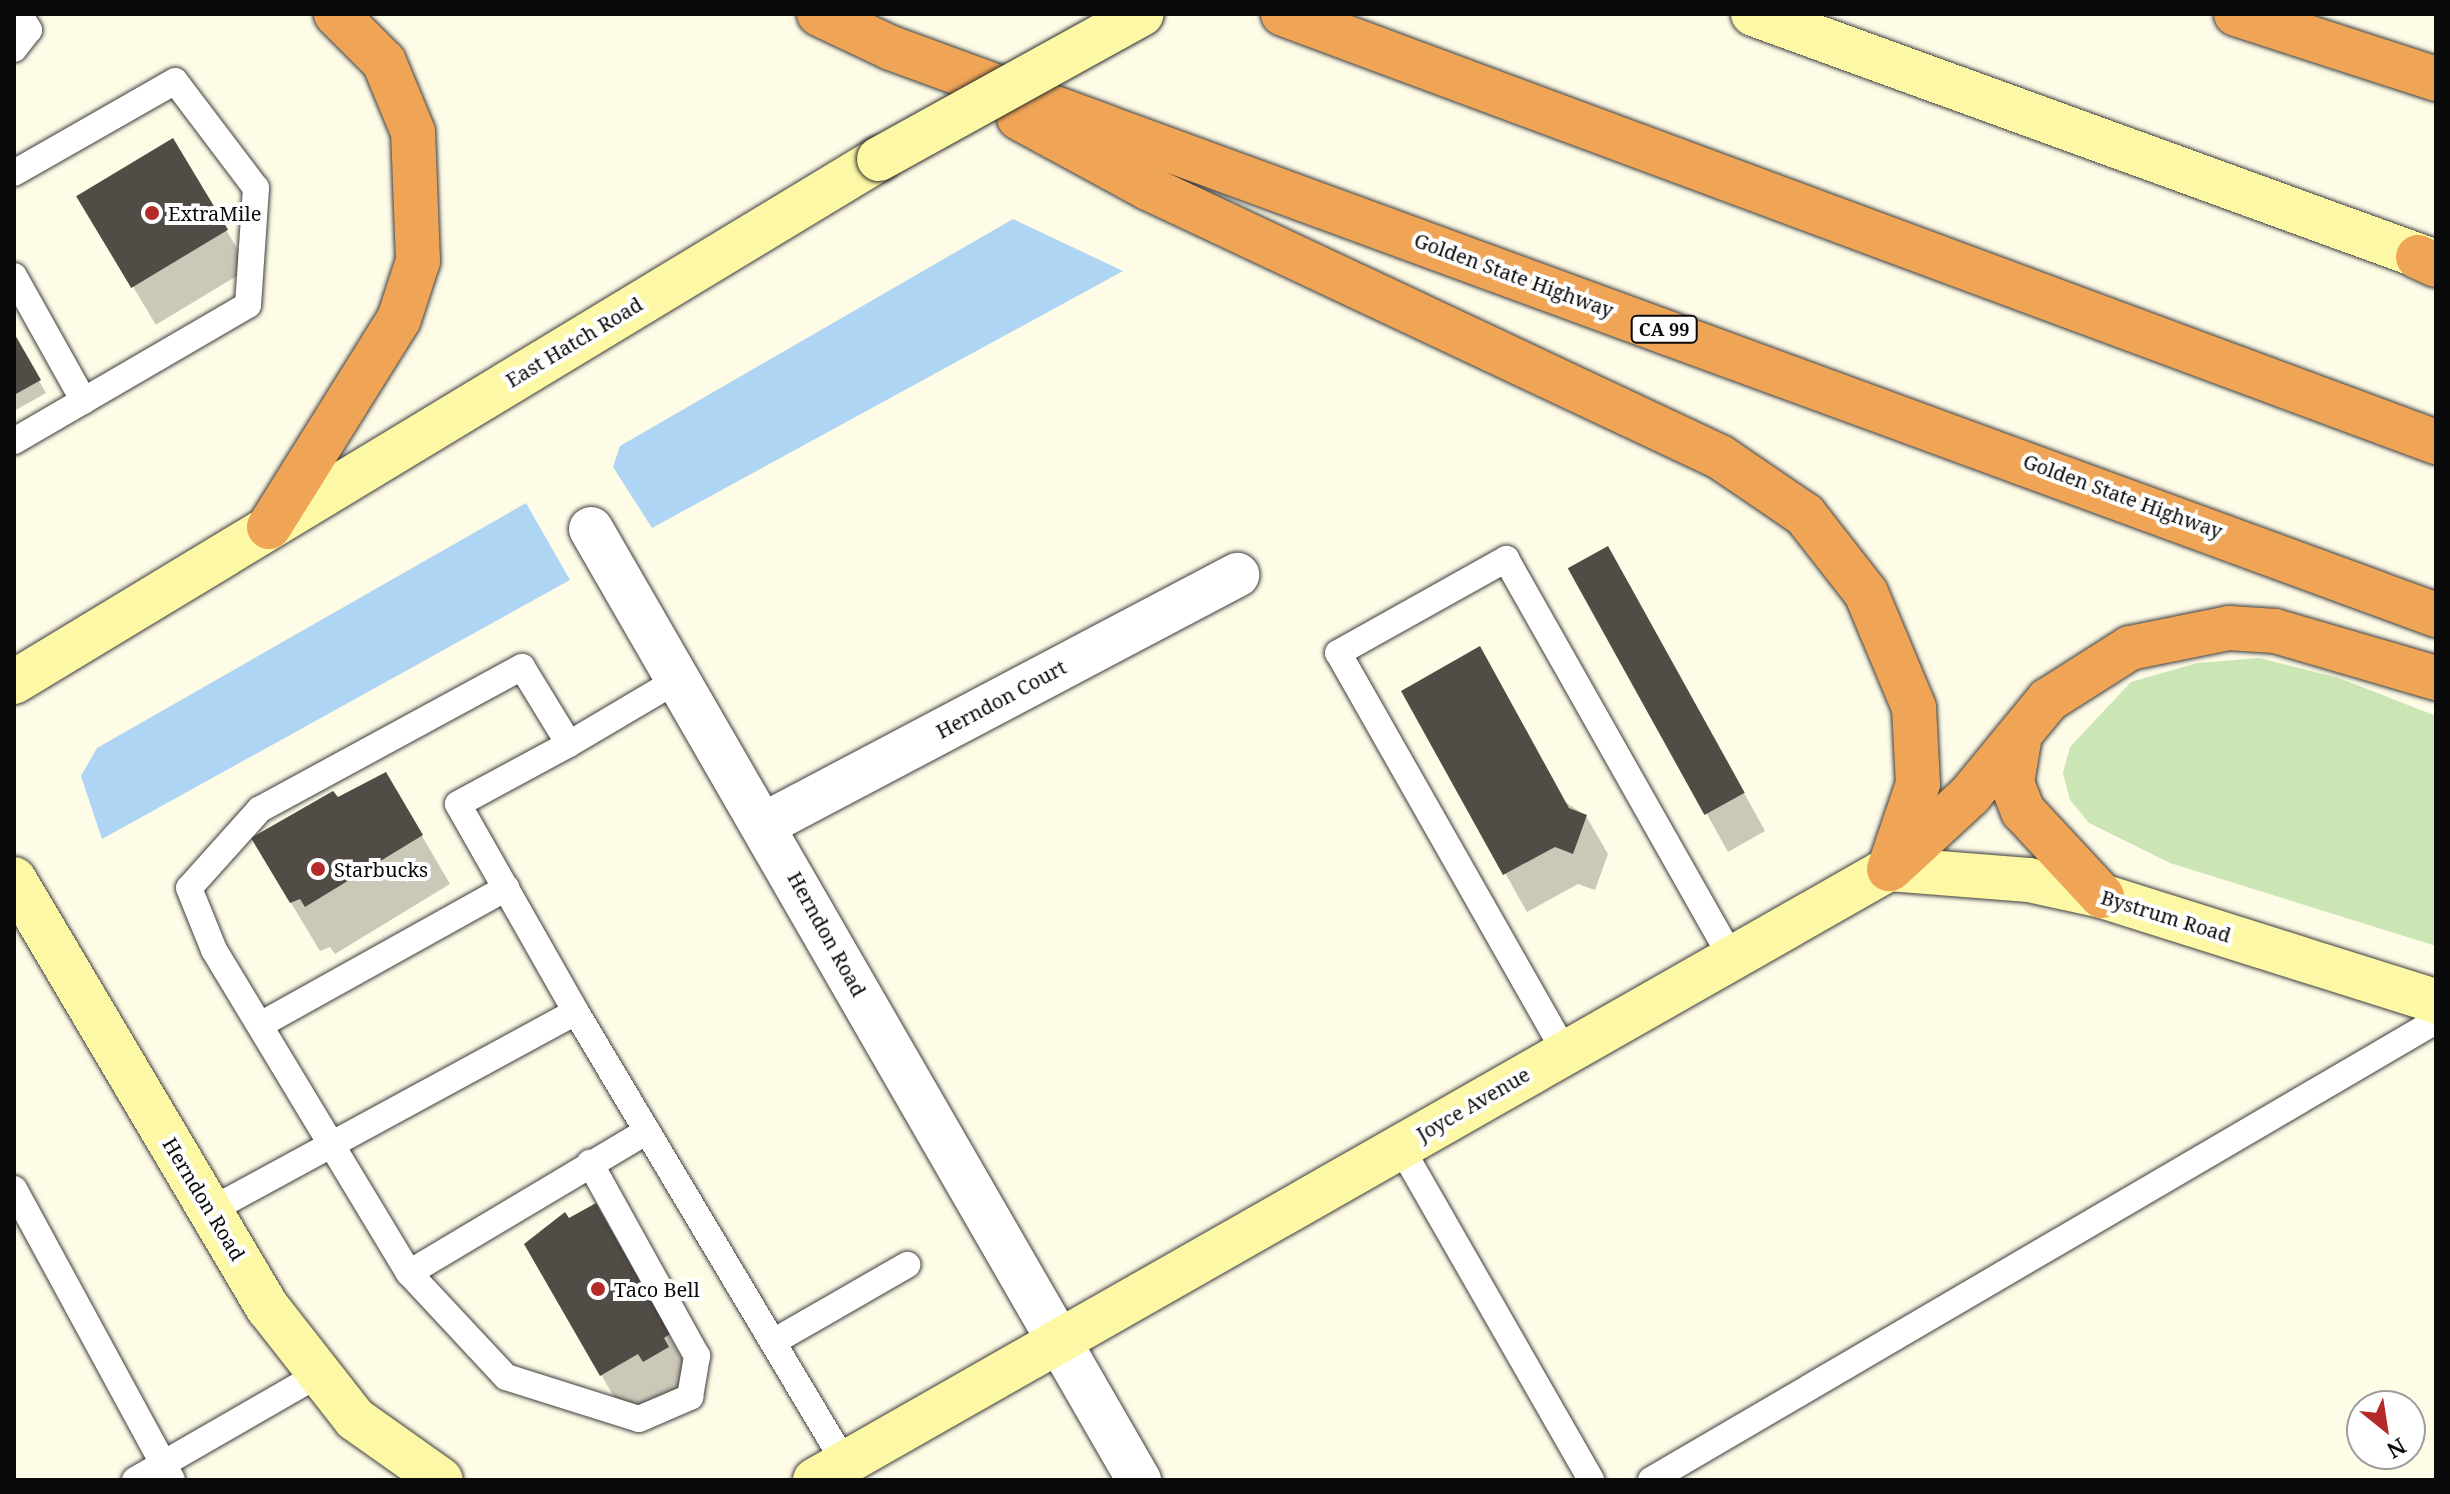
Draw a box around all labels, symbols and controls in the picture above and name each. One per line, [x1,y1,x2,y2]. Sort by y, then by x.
place label: ExtraMile [168,201,261,225]
marker: ExtraMile [143,204,161,222]
street label: Golden State Highway [1411,228,1617,322]
street label: East Hatch Road [501,292,647,392]
road number: CA 99 [1630,315,1698,343]
street label: Golden State Highway [2020,449,2226,543]
street label: Herndon Court [932,655,1070,743]
place label: Starbucks [334,857,428,881]
marker: Starbucks [309,860,327,878]
street label: Herndon Road [783,867,871,1001]
street label: Bystrum Road [2098,885,2234,947]
street label: Joyce Avenue [1412,1062,1534,1146]
street label: Herndon Road [158,1133,250,1265]
place label: Taco Bell [614,1277,700,1301]
marker: Taco Bell [589,1280,607,1298]
north arrow [2346,1390,2426,1470]
text: N [2382,1432,2412,1466]

